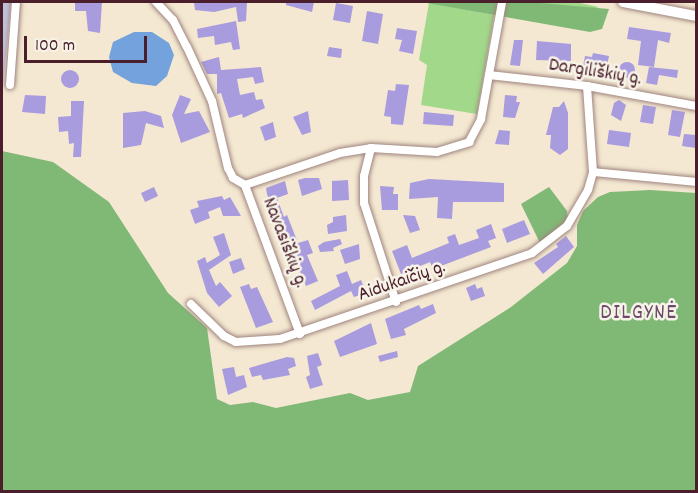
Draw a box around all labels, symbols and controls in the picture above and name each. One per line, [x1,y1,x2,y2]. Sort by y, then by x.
scale bar [27,24,150,62]
text: 100 m [35,34,75,59]
street label: Dargiliškių g. [547,54,643,92]
street label: Navasiškių g. [256,194,312,292]
street label: Aidukaičių g. [355,256,449,308]
district label: DILGYNĖ [600,301,678,327]

